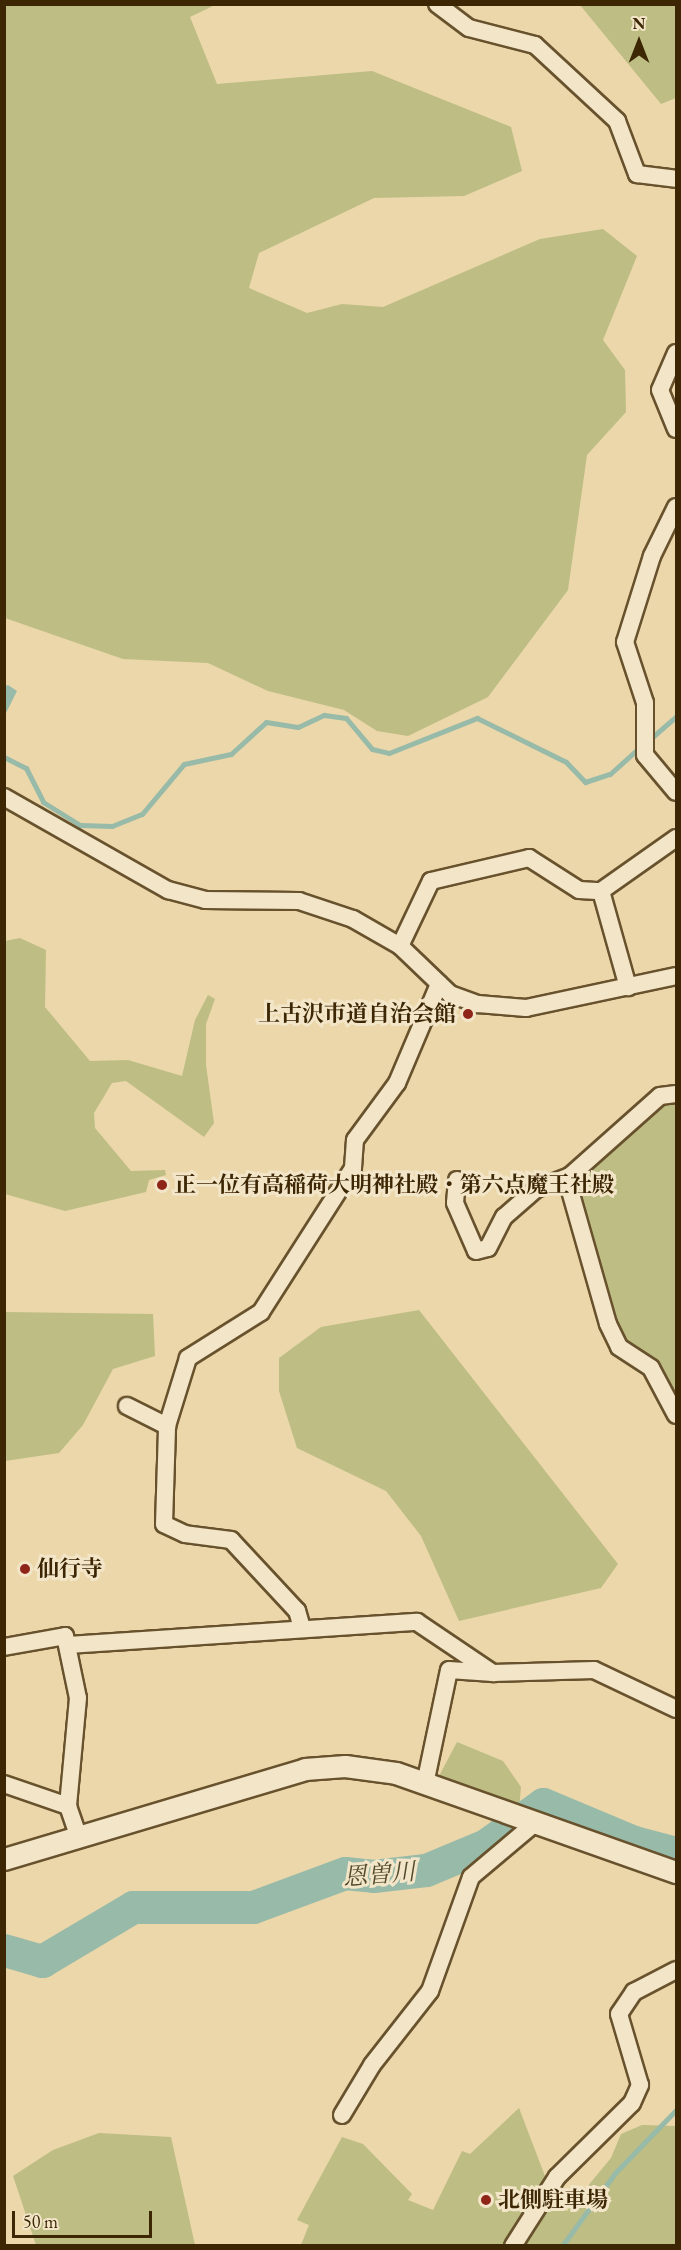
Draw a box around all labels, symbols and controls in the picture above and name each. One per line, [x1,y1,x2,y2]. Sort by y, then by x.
north arrow [609,12,669,72]
text: N [633,13,645,34]
place label: 上古沢市道自治会館 [258,1001,456,1027]
marker: 上古沢市道自治会館 [461,1007,475,1021]
place label: 正一位有高稲荷大明神社殿・第六点魔王社殿 [174,1172,614,1198]
marker: 正一位有高稲荷大明神社殿・第六点魔王社殿 [155,1178,169,1192]
place label: 仙行寺 [37,1556,103,1582]
marker: 仙行寺 [18,1562,32,1576]
water label: 恩曽川 [342,1857,416,1891]
place label: 北側駐車場 [498,2187,608,2213]
marker: 北側駐車場 [479,2193,493,2207]
scale bar [15,2199,154,2237]
text: 50 m [23,2210,58,2233]

